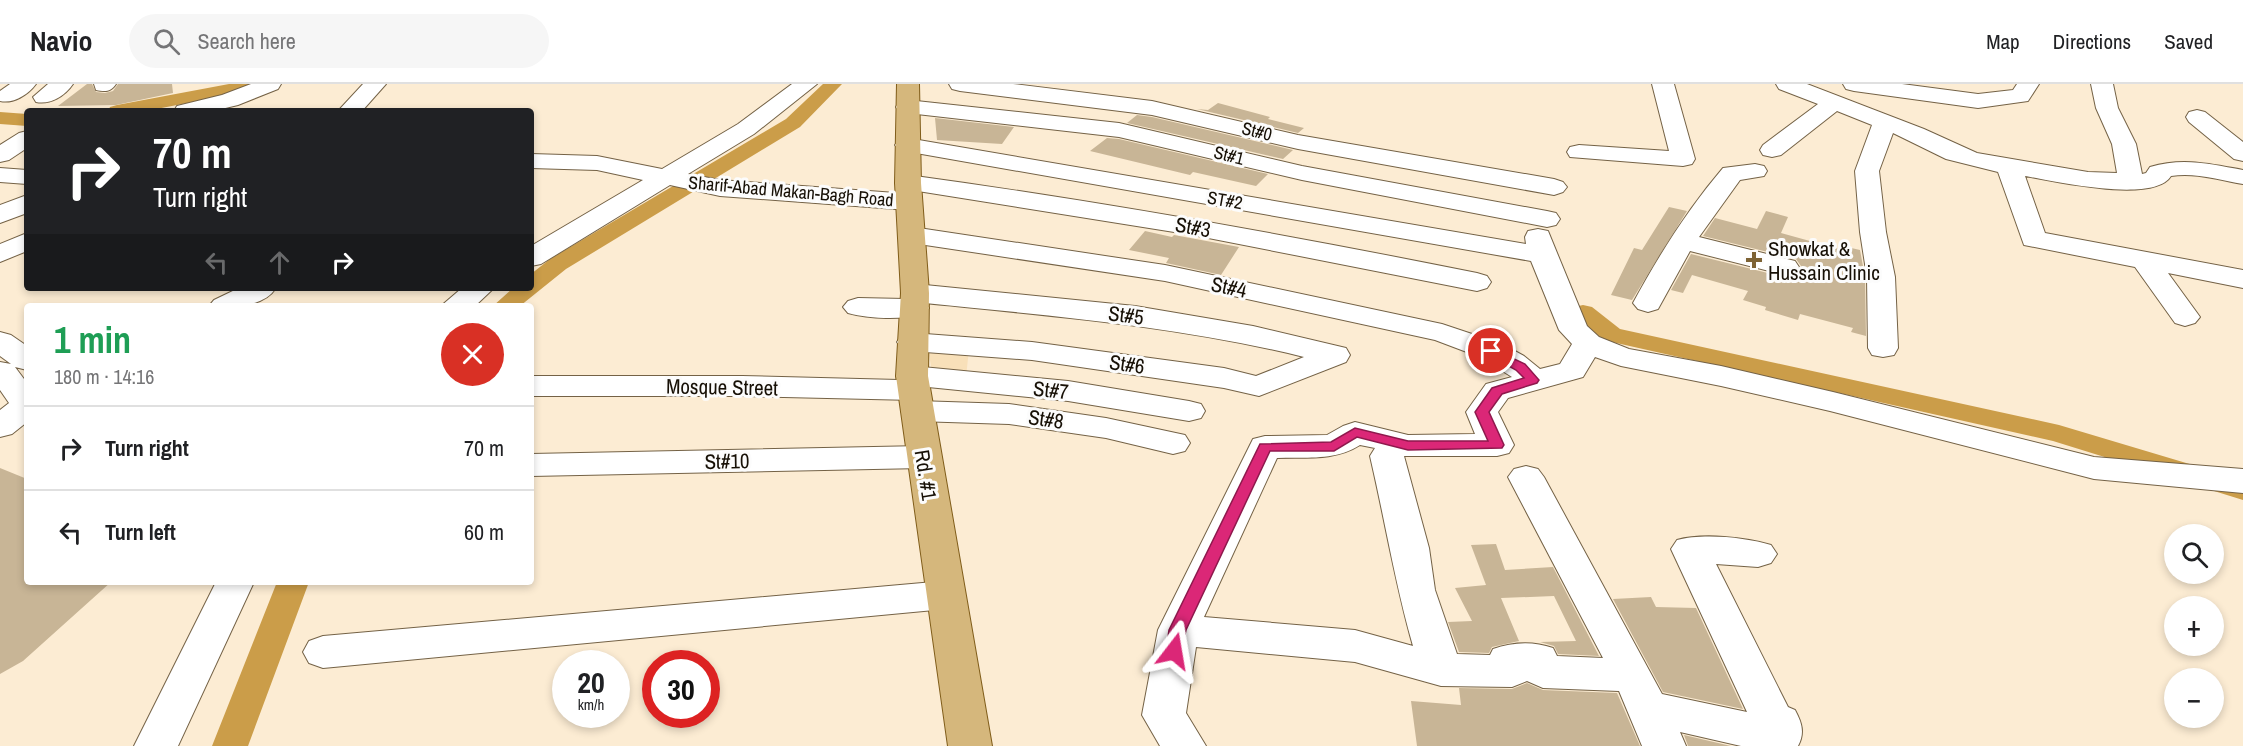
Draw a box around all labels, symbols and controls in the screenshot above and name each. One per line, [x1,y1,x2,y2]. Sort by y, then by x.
search box [129,14,549,68]
text: Navio [30,22,93,60]
icon: search [150,25,183,58]
text: Search here [198,26,296,56]
text: Map [1986,27,2020,56]
text: Directions [2053,27,2131,56]
text: Saved [2164,27,2213,56]
street label: St#0 [1239,115,1275,147]
text: 70 m [153,125,232,181]
icon: right [54,132,132,210]
street label: St#1 [1211,139,1248,171]
street label: Sharif-Abad Makan-Bagh Road [687,170,895,212]
text: Turn right [153,179,247,215]
street label: ST#2 [1205,185,1245,215]
street label: St#3 [1173,210,1213,244]
place label: Showkat & Hussain Clinic [1768,234,1880,287]
icon: left [200,246,233,279]
icon: ahead [263,246,296,279]
icon: right [326,246,359,279]
marker: Showkat & Hussain Clinic [1745,251,1763,269]
street label: St#4 [1209,269,1250,305]
street label: St#5 [1107,298,1145,332]
text: 1 min [54,316,131,364]
button: close [441,323,504,386]
pin [1465,325,1516,376]
icon: arrive [1474,334,1507,367]
street label: St#6 [1107,347,1147,381]
text: 180 m · 14:16 [54,363,154,390]
street label: Mosque Street [666,372,778,402]
street label: St#7 [1032,374,1070,406]
street label: St#8 [1026,402,1066,436]
icon: right [54,432,87,465]
text: Turn right [105,433,189,463]
text: 70 m [464,433,504,463]
street label: St#10 [704,446,750,476]
street label: Rd. #1 [908,448,944,503]
icon: left [54,516,87,549]
text: Turn left [105,517,176,547]
text: 60 m [464,517,504,547]
map controls [2164,524,2224,728]
button: search [2164,524,2224,584]
button: + [2164,596,2224,656]
position arrow [1142,619,1206,683]
speed limit sign: 30 [642,650,720,728]
text: 20 [577,662,605,702]
button: − [2164,668,2224,728]
text: km/h [578,694,604,715]

